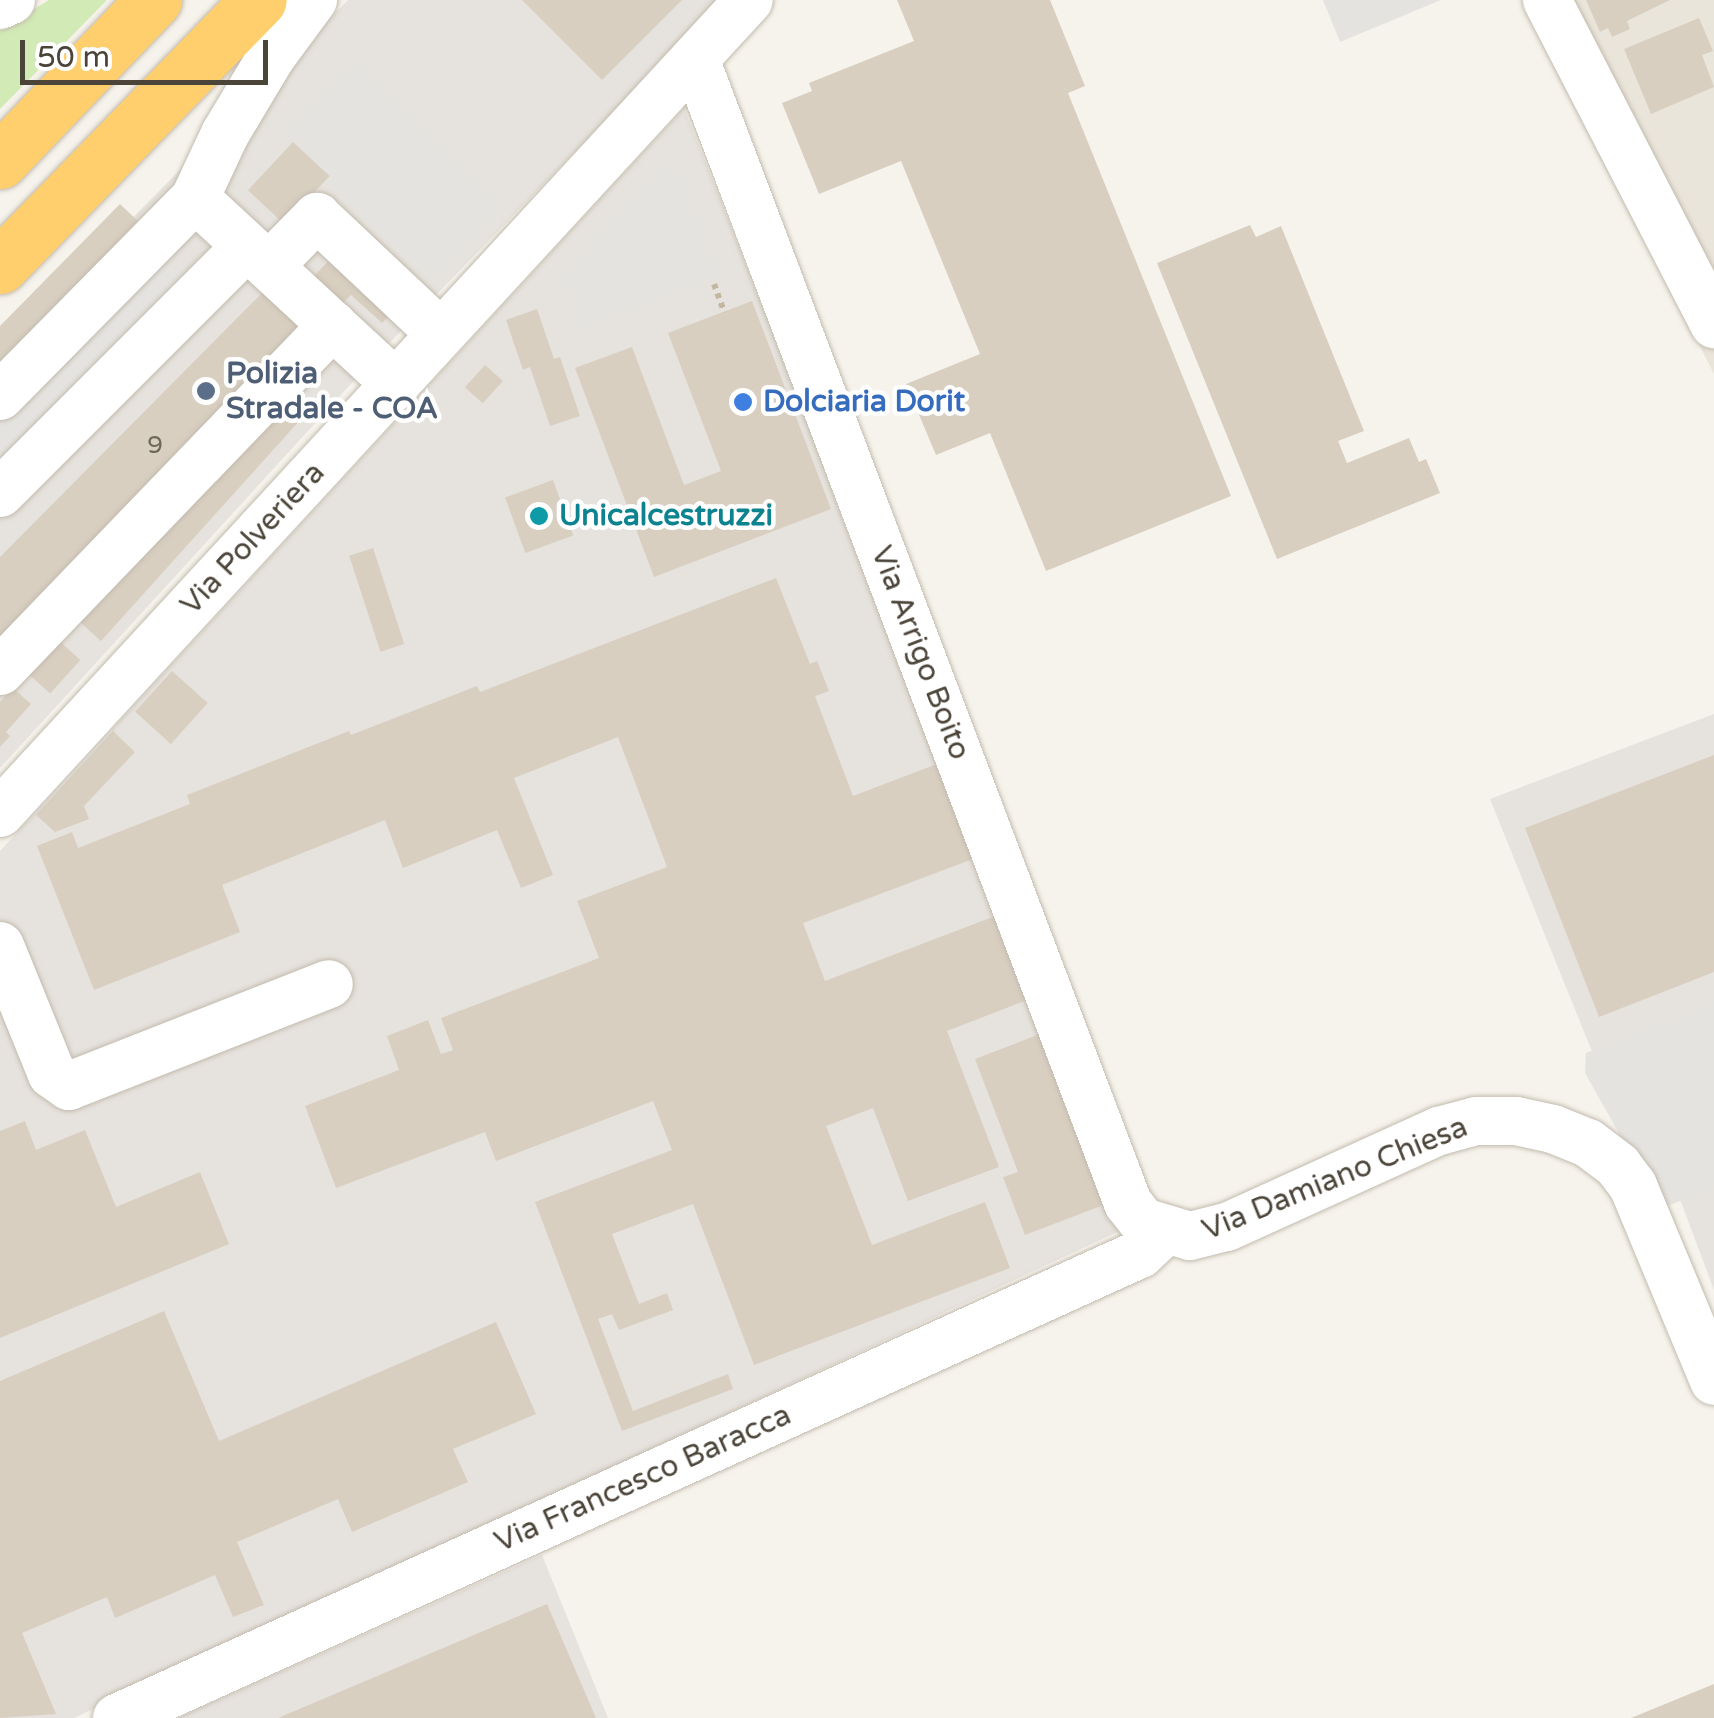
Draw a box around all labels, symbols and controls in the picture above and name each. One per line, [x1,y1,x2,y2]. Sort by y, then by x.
scale bar [25,20,272,82]
text: 50 m [37,39,110,76]
place label: Polizia Stradale - COA [226,356,438,426]
marker: Polizia Stradale - COA [195,380,217,402]
place label: Dolciaria Dorit [763,384,965,420]
marker: Dolciaria Dorit [732,391,754,413]
house number: 9 [147,430,163,460]
street label: Via Polveriera [173,455,333,623]
place label: Unicalcestruzzi [559,498,773,534]
marker: Unicalcestruzzi [528,505,550,527]
street label: Via Arrigo Boito [863,541,977,765]
street label: Via Damiano Chiesa [1197,1109,1473,1249]
street label: Via Francesco Baracca [489,1397,797,1561]

